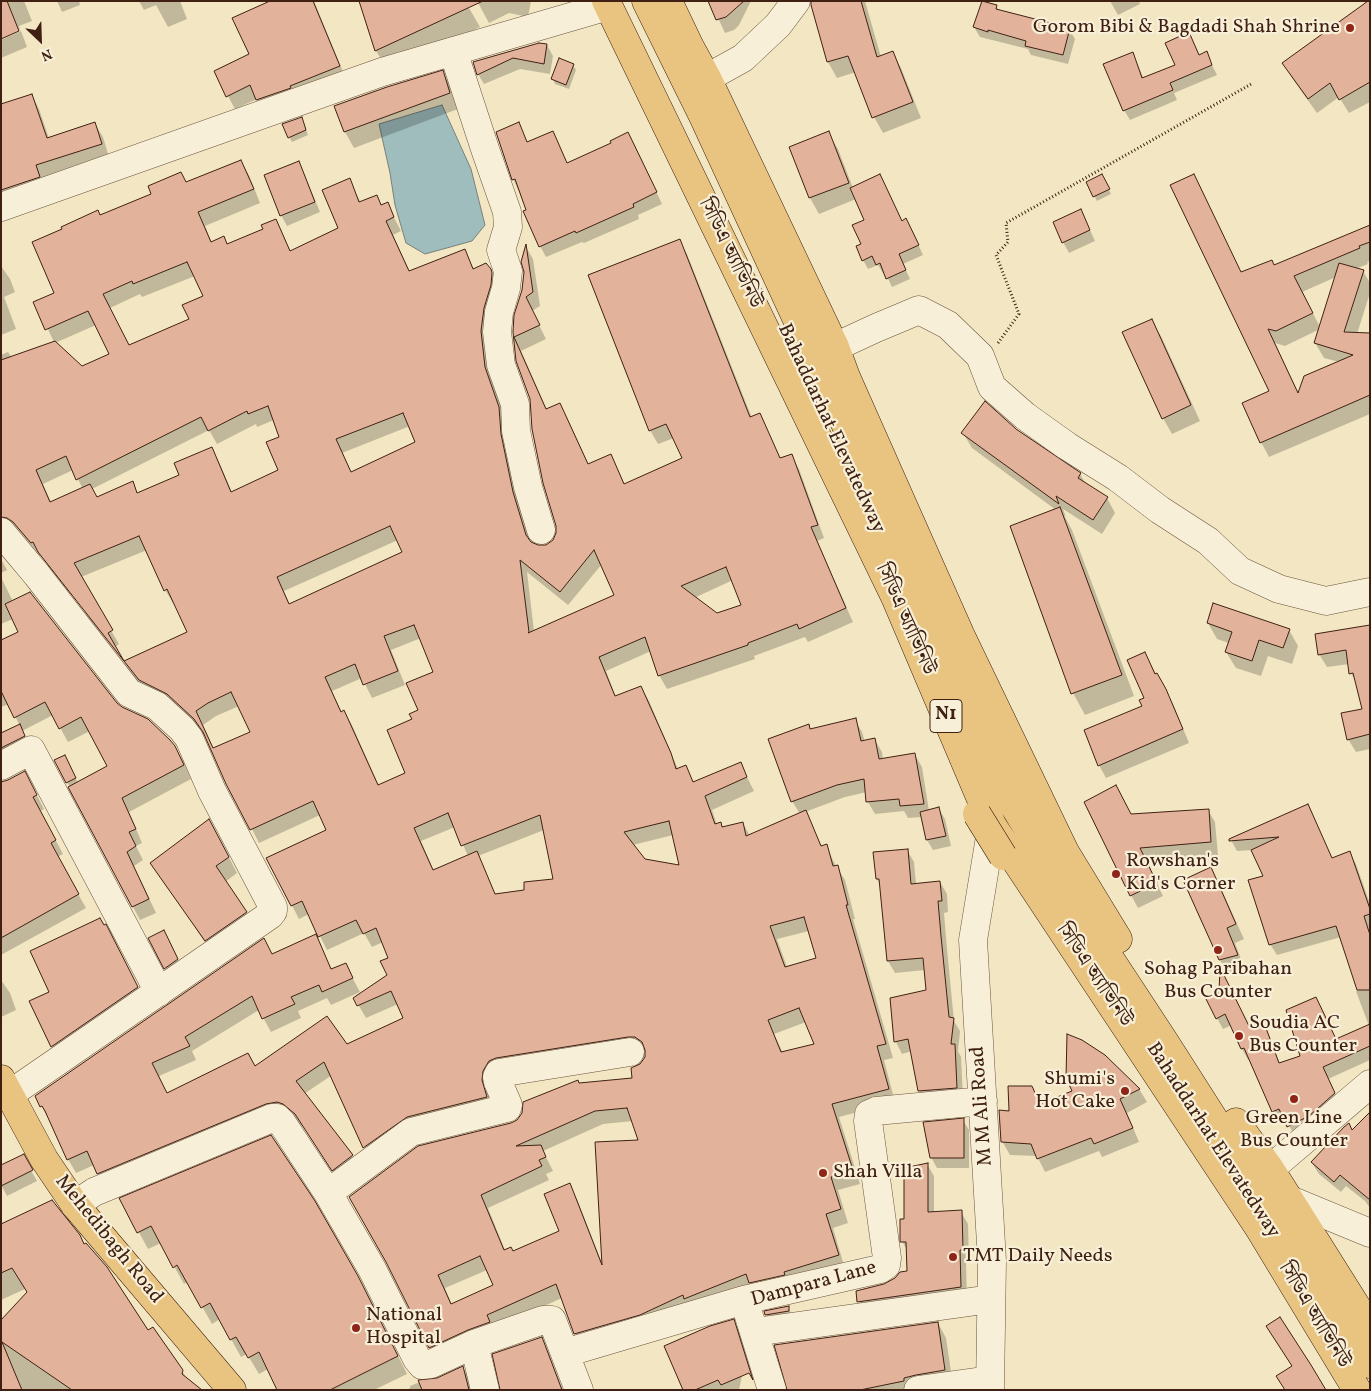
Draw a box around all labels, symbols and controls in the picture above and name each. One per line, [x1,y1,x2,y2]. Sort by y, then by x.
north arrow [15,15,65,65]
place label: Gorom Bibi & Bagdadi Shah Shrine [1033,16,1340,40]
marker: Gorom Bibi & Bagdadi Shah Shrine [1344,22,1356,34]
text: N [38,43,55,65]
street label: সিডিএ অ্যাভিনিউ [692,195,766,313]
street label: Bahaddarhat Elevatedway [771,320,889,538]
street label: সিডিএ অ্যাভিনিউ [869,561,939,679]
road number: N1 [930,699,962,732]
place label: Rowshan's Kid's Corner [1126,850,1235,897]
marker: Rowshan's Kid's Corner [1110,868,1122,880]
street label: সিডিএ অ্যাভিনিউ [1050,920,1136,1032]
marker: Sohag Paribahan Bus Counter [1212,944,1224,956]
place label: Sohag Paribahan Bus Counter [1144,958,1292,1005]
place label: Soudia AC Bus Counter [1249,1012,1357,1059]
marker: Soudia AC Bus Counter [1233,1030,1245,1042]
street label: Bahaddarhat Elevatedway [1140,1039,1284,1243]
street label: M M Ali Road [967,1045,999,1167]
place label: Shumi's Hot Cake [1035,1068,1115,1115]
marker: Shumi's Hot Cake [1119,1085,1131,1097]
marker: Green Line Bus Counter [1288,1093,1300,1105]
place label: Green Line Bus Counter [1240,1107,1348,1154]
place label: Shah Villa [833,1161,922,1185]
marker: Shah Villa [817,1167,829,1179]
street label: Mehedibagh Road [49,1171,167,1309]
place label: TMT Daily Needs [963,1245,1112,1269]
marker: TMT Daily Needs [947,1251,959,1263]
street label: Dampara Lane [749,1257,879,1313]
street label: সিডিএ অ্যাভিনিউ [1272,1259,1354,1373]
place label: National Hospital [366,1304,442,1351]
marker: National Hospital [350,1322,362,1334]

